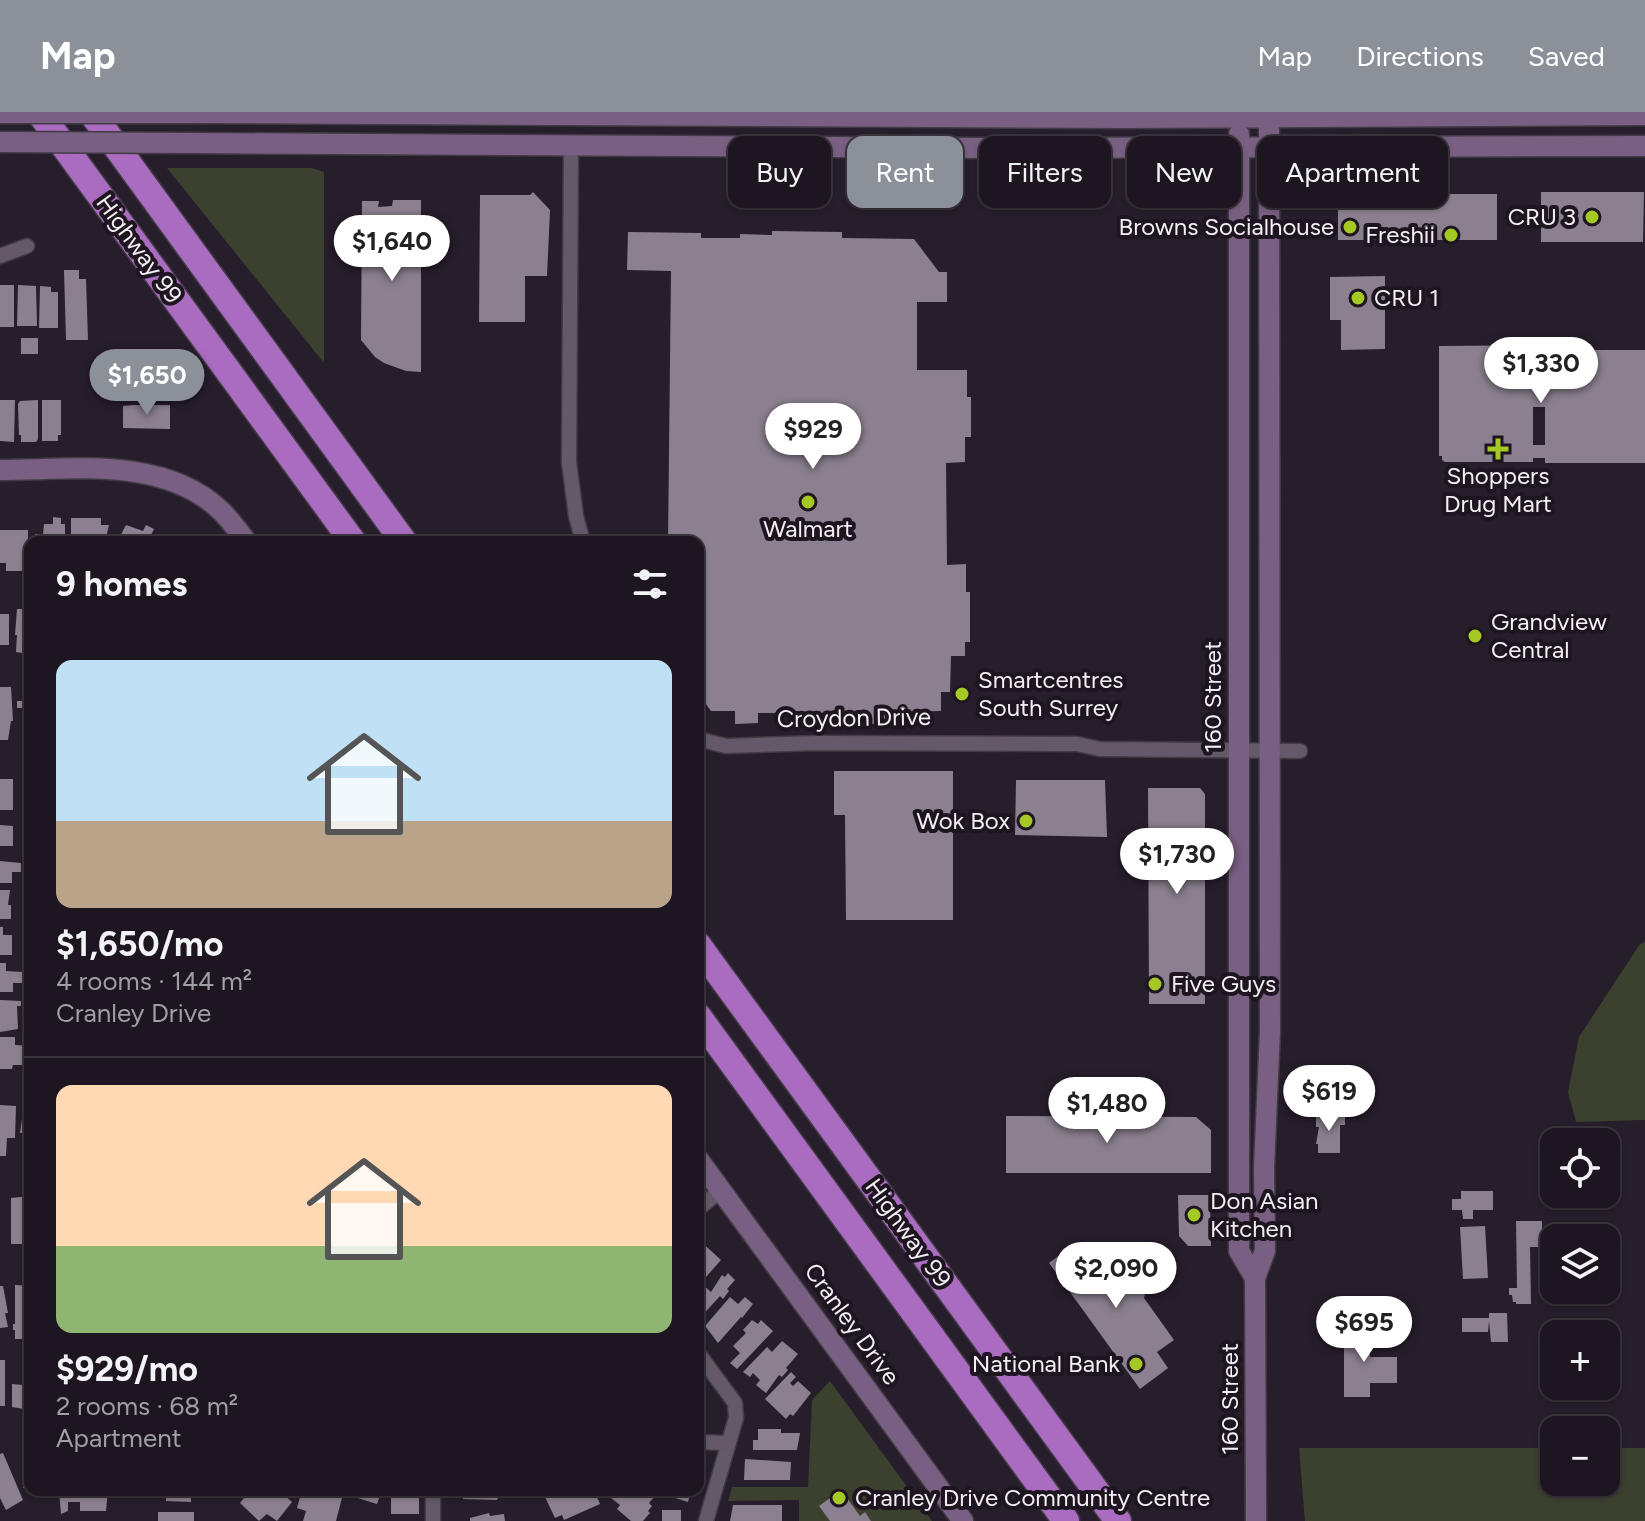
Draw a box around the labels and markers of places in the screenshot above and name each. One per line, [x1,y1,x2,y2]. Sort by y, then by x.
place label: CRU 3 [1508,202,1576,231]
marker: CRU 3 [1583,208,1601,226]
place label: Browns Socialhouse [1119,212,1334,241]
pin: $1,640 [327,215,457,283]
marker: Browns Socialhouse [1341,218,1359,236]
place label: Freshii [1365,220,1435,249]
marker: Freshii [1442,226,1460,244]
place label: CRU 1 [1374,283,1439,312]
marker: CRU 1 [1349,289,1367,307]
pin: $1,330 [1476,337,1606,405]
pin: $1,650 [82,349,212,417]
pin: $929 [766,403,860,471]
marker: Shoppers Drug Mart [1489,440,1507,458]
place label: Shoppers Drug Mart [1444,461,1552,518]
marker: Walmart [799,493,817,511]
place label: Walmart [763,514,853,543]
place label: Grandview Central [1491,607,1607,664]
marker: Grandview Central [1466,627,1484,645]
place label: Smartcentres South Surrey [978,665,1123,722]
marker: Smartcentres South Surrey [953,685,971,703]
place label: Wok Box [917,806,1011,835]
marker: Wok Box [1017,812,1035,830]
pin: $1,730 [1112,828,1242,896]
place label: Five Guys [1171,969,1276,998]
marker: Five Guys [1146,975,1164,993]
pin: $619 [1282,1065,1376,1133]
pin: $1,480 [1042,1077,1172,1145]
place label: Don Asian Kitchen [1210,1186,1318,1243]
marker: Don Asian Kitchen [1185,1206,1203,1224]
pin: $2,090 [1051,1242,1181,1310]
pin: $695 [1317,1296,1411,1364]
place label: National Bank [972,1349,1120,1378]
marker: National Bank [1127,1355,1145,1373]
place label: Cranley Drive Community Centre [855,1483,1210,1512]
marker: Cranley Drive Community Centre [830,1489,848,1507]

